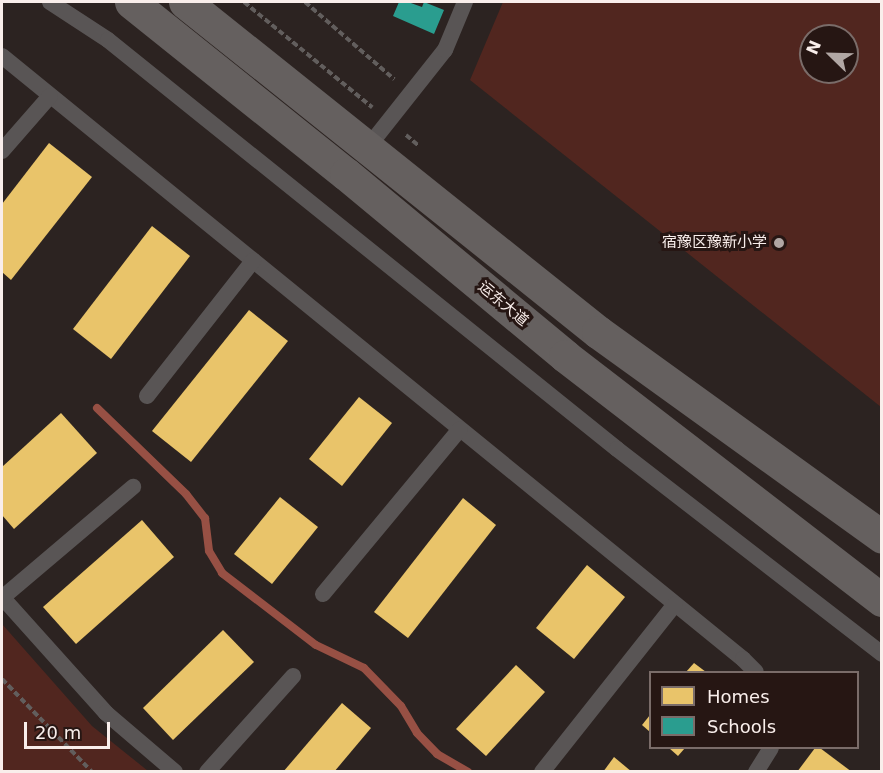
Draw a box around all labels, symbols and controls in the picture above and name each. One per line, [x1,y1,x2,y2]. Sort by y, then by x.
north arrow [799,24,859,84]
text: N [802,38,825,57]
place label: 宿豫区豫新小学 [662,234,767,252]
marker: 宿豫区豫新小学 [772,236,786,250]
street label: 运东大道 [474,278,532,330]
legend [649,671,859,749]
text: Homes [707,686,770,707]
scale bar [27,710,112,748]
text: Schools [707,716,776,737]
text: 20 m [35,722,81,743]

